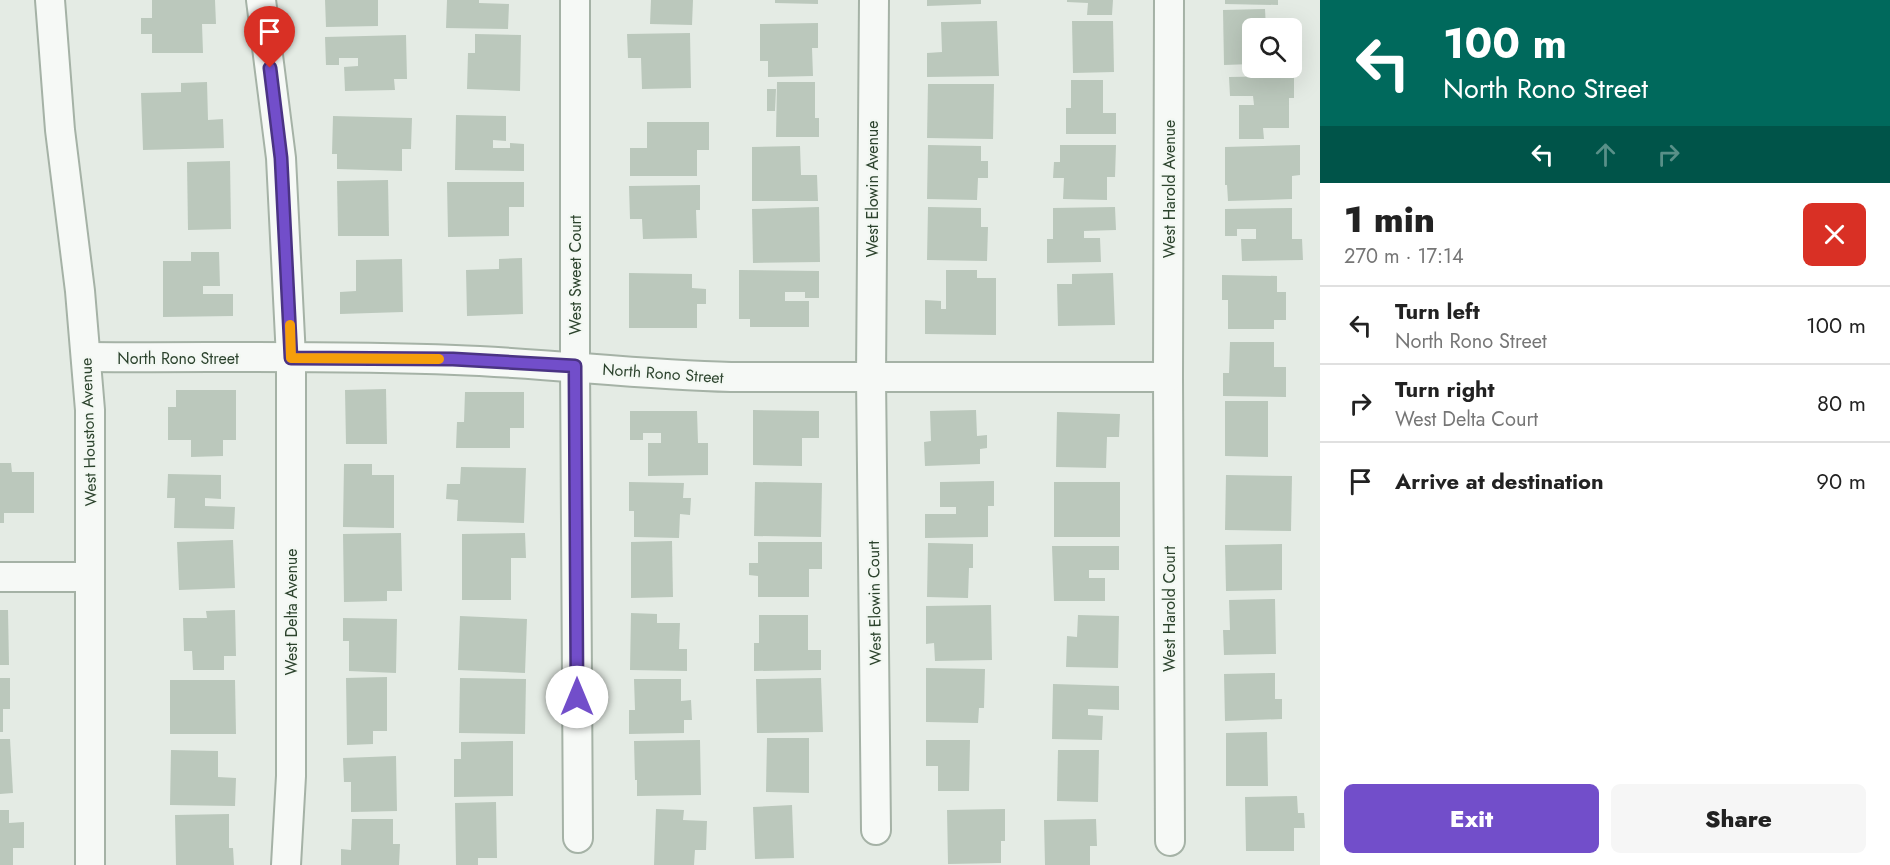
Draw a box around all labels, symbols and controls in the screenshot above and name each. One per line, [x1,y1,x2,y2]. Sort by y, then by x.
pin [244,6,295,68]
text: 100 m [1443,13,1567,74]
icon: arrive [253,15,286,48]
map controls [1242,18,1302,78]
button: search [1242,18,1302,78]
icon: left [1344,24,1422,102]
text: North Rono Street [1443,69,1648,108]
street label: West Harold Avenue [1158,120,1181,258]
street label: West Elowin Avenue [861,121,884,257]
icon: left [1526,138,1559,171]
icon: ahead [1589,138,1622,171]
icon: right [1652,138,1685,171]
text: 1 min [1344,193,1435,245]
button: close [1803,203,1866,266]
street label: West Sweet Court [564,215,587,335]
text: 270 m · 17:14 [1344,242,1464,271]
text: Turn left [1395,295,1480,327]
icon: left [1344,309,1377,342]
text: 100 m [1806,309,1866,341]
text: North Rono Street [1395,327,1547,356]
street label: North Rono Street [117,347,239,370]
street label: West Houston Avenue [74,357,103,507]
street label: North Rono Street [602,358,725,389]
text: Turn right [1395,373,1495,405]
icon: right [1344,387,1377,420]
text: 80 m [1817,387,1866,419]
text: West Delta Court [1395,405,1538,434]
icon: arrive [1344,465,1377,498]
text: Arrive at destination [1395,465,1604,497]
text: 90 m [1816,465,1866,497]
street label: West Elowin Court [862,540,887,665]
street label: West Harold Court [1158,546,1181,672]
street label: West Delta Avenue [280,549,303,675]
position arrow [545,665,609,729]
button: Exit [1344,784,1599,853]
button: Share [1611,784,1866,853]

